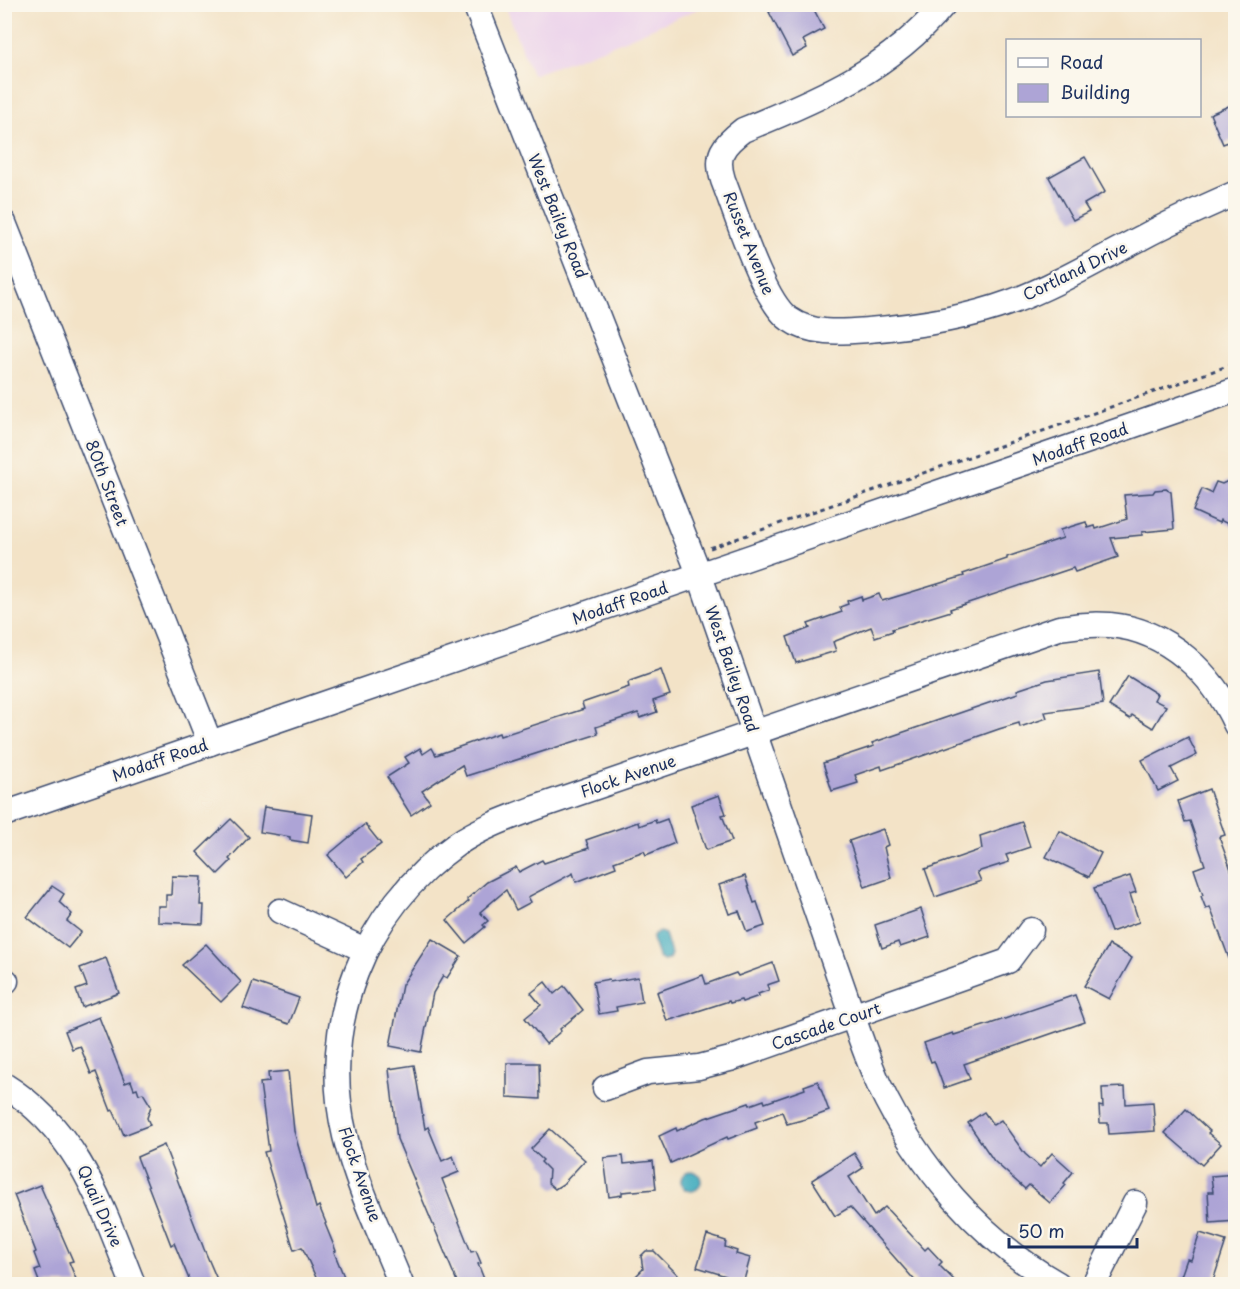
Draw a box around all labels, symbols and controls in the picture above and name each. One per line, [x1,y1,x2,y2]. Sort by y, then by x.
legend [1006,39,1201,117]
text: Road [1060,48,1104,75]
text: Building [1060,78,1130,105]
street label: West Bailey Road [523,150,595,282]
street label: Russet Avenue [718,187,782,298]
street label: Cortland Drive [1018,234,1131,306]
street label: Modaff Road [1029,415,1131,471]
street label: 80th Street [80,436,136,530]
street label: Modaff Road [569,574,671,630]
street label: West Bailey Road [700,602,766,735]
street label: Modaff Road [109,731,211,787]
street label: Flock Avenue [577,747,679,803]
street label: Cascade Court [768,995,884,1055]
street label: Flock Avenue [333,1123,389,1225]
street label: Quail Drive [72,1161,130,1250]
scale bar [1009,1211,1136,1249]
text: 50 m [1018,1217,1065,1244]

